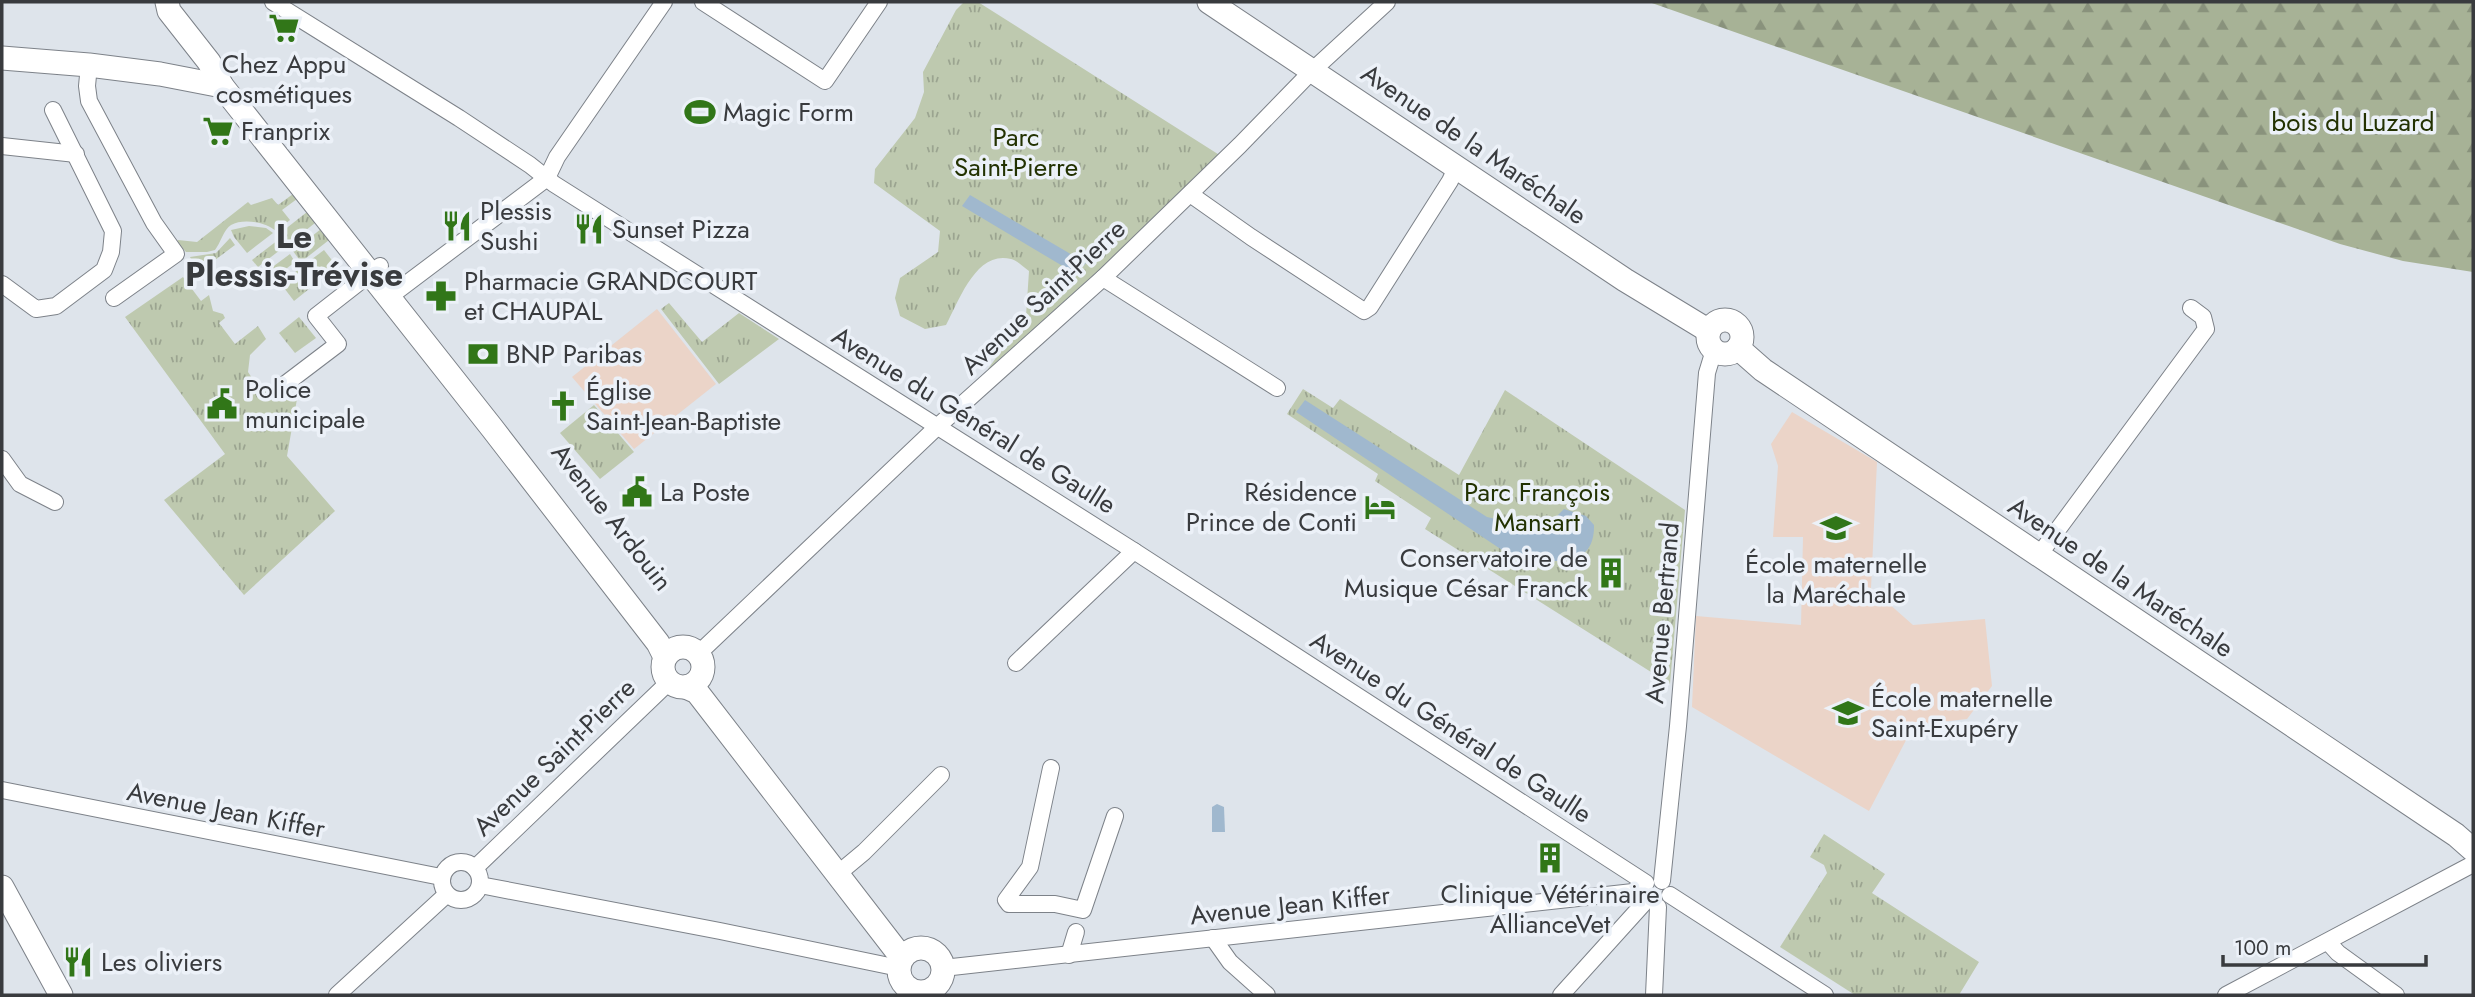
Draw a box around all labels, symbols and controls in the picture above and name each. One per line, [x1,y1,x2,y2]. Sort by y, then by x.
supermarket icon: Chez Appu cosmétiques [267,11,301,45]
place label: Chez Appu cosmétiques [216,45,352,113]
street label: Avenue de la Maréchale [1354,54,1594,234]
place label: Magic Form [723,93,854,131]
sports icon: Magic Form [683,95,717,129]
park label: bois du Luzard [2271,103,2435,141]
place label: Franprix [241,112,330,150]
supermarket icon: Franprix [201,114,235,148]
park label: Parc Saint-Pierre [954,118,1078,186]
place label: Plessis Sushi [480,192,552,260]
restaurant icon: Plessis Sushi [440,209,474,243]
place label: Sunset Pizza [612,210,750,248]
street label: Avenue Saint-Pierre [952,211,1134,383]
restaurant icon: Sunset Pizza [572,212,606,246]
district label: Le Plessis-Trévise [185,213,403,298]
place label: Pharmacie GRANDCOURT et CHAUPAL [464,262,757,330]
pharmacy icon: Pharmacie GRANDCOURT et CHAUPAL [424,279,458,313]
street label: Avenue du Général de Gaulle [825,317,1123,523]
place label: BNP Paribas [506,335,642,373]
bank icon: BNP Paribas [466,337,500,371]
place label: Police municipale [245,370,365,438]
place label: Église Saint-Jean-Baptiste [586,372,781,440]
public building icon: Police municipale [205,387,239,421]
church icon: Église Saint-Jean-Baptiste [546,389,580,423]
street label: Avenue Ardouin [542,435,682,599]
place label: La Poste [660,473,750,511]
place label: Résidence Prince de Conti [1186,473,1357,541]
park label: Parc François Mansart [1464,473,1610,541]
public building icon: La Poste [620,475,654,509]
street label: Avenue de la Maréchale [2001,487,2241,667]
hotel icon: Résidence Prince de Conti [1363,490,1397,524]
school or university icon: École maternelle la Maréchale [1819,511,1853,545]
street label: Avenue Bertrand [1635,521,1689,705]
place label: Conservatoire de Musique César Franck [1344,539,1589,607]
place label: École maternelle la Maréchale [1745,545,1927,613]
building icon: Conservatoire de Musique César Franck [1594,556,1628,590]
street label: Avenue du Général de Gaulle [1303,622,1599,832]
street label: Avenue Saint-Pierre [464,669,644,845]
place label: École maternelle Saint-Exupéry [1871,679,2053,747]
school or university icon: École maternelle Saint-Exupéry [1831,696,1865,730]
street label: Avenue Jean Kiffer [124,772,328,848]
building icon: Clinique Vétérinaire AllianceVet [1533,841,1567,875]
place label: Clinique Vétérinaire AllianceVet [1440,875,1660,943]
street label: Avenue Jean Kiffer [1188,876,1392,934]
scale bar [2223,923,2426,967]
text: 100 m [2234,933,2291,963]
place label: Les oliviers [101,943,222,981]
restaurant icon: Les oliviers [61,945,95,979]

